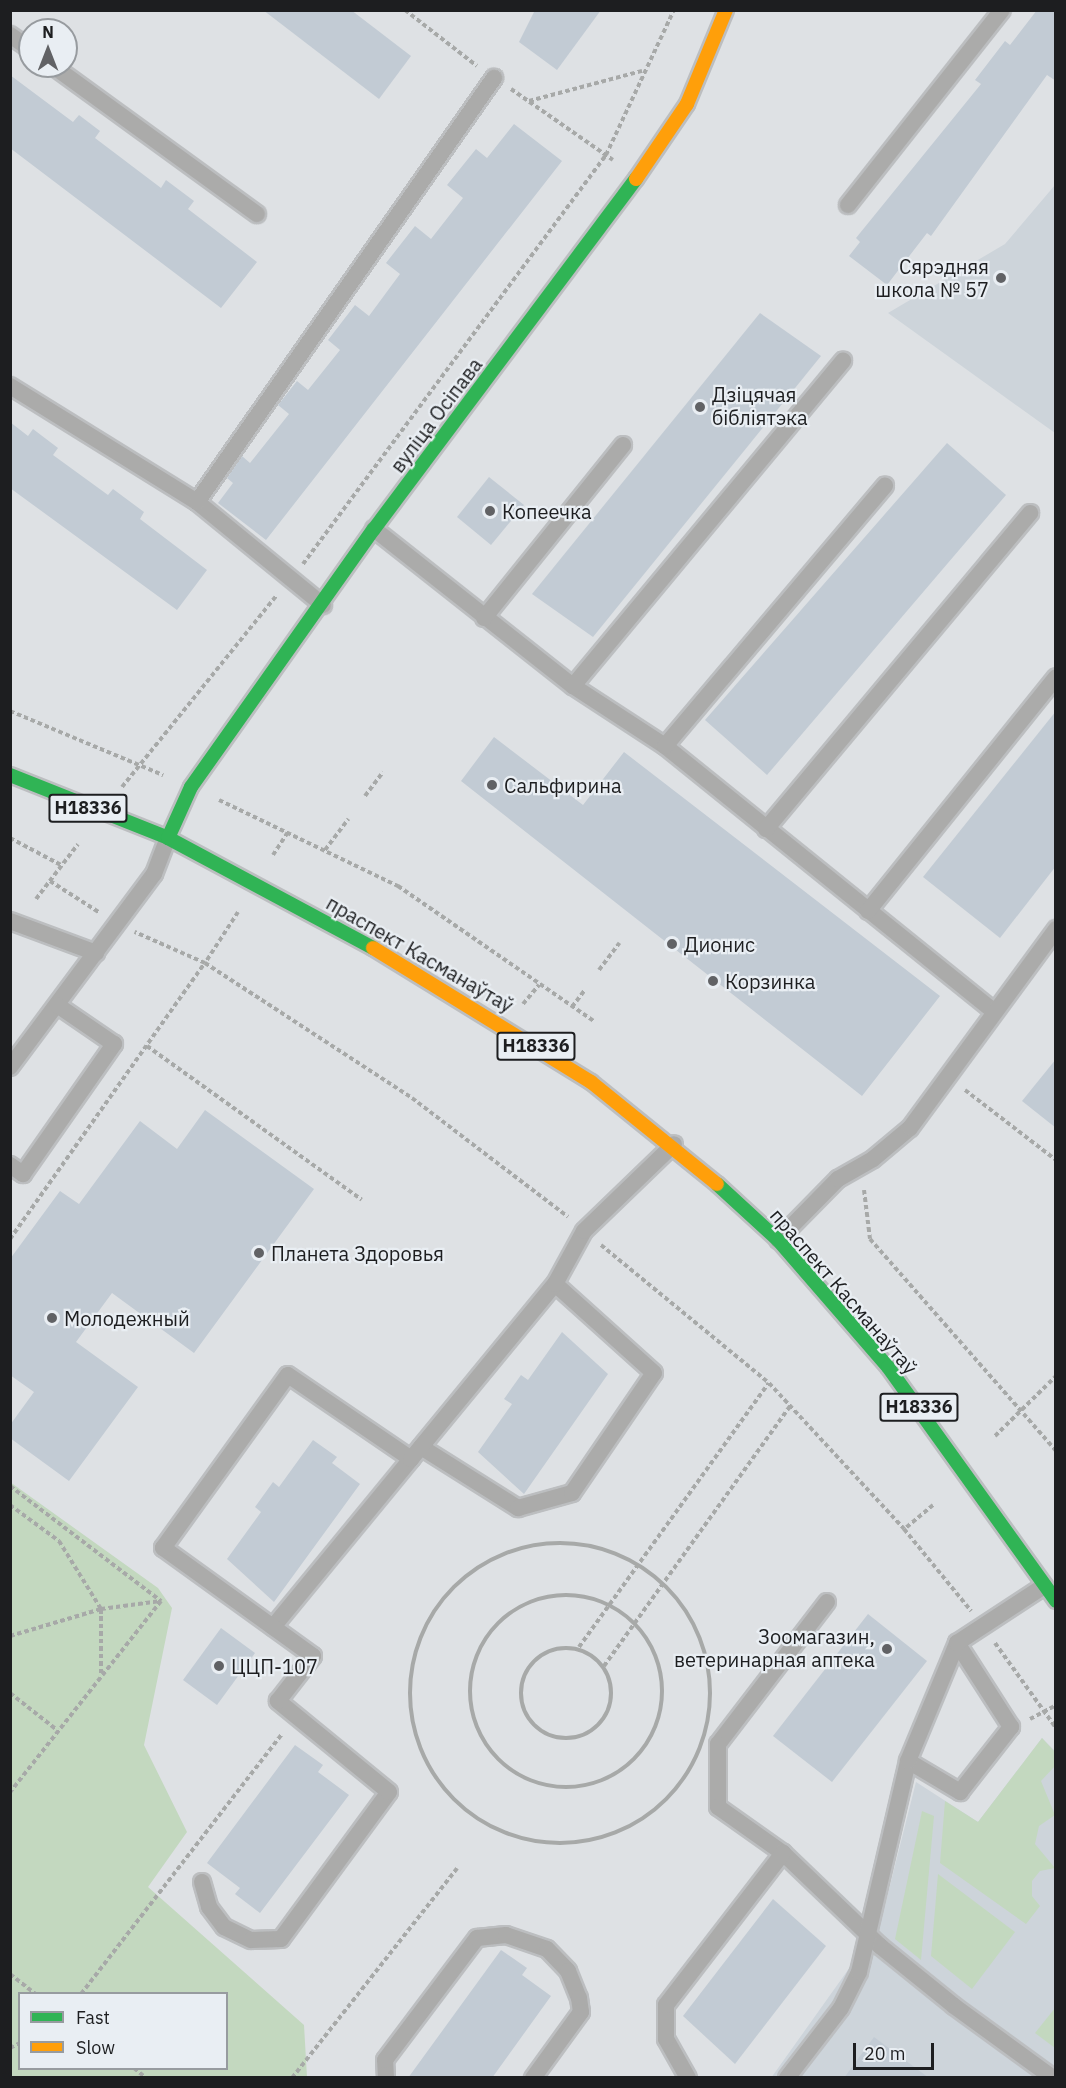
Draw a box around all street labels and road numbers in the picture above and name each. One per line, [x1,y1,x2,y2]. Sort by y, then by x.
street label: вуліца Осіпава [385,353,487,477]
road number: Н18336 [48,793,128,823]
street label: праспект Касманаўтаў [322,891,518,1017]
road number: Н18336 [496,1031,576,1061]
street label: праспект Касманаўтаў [765,1203,923,1379]
road number: Н18336 [878,1392,960,1422]

